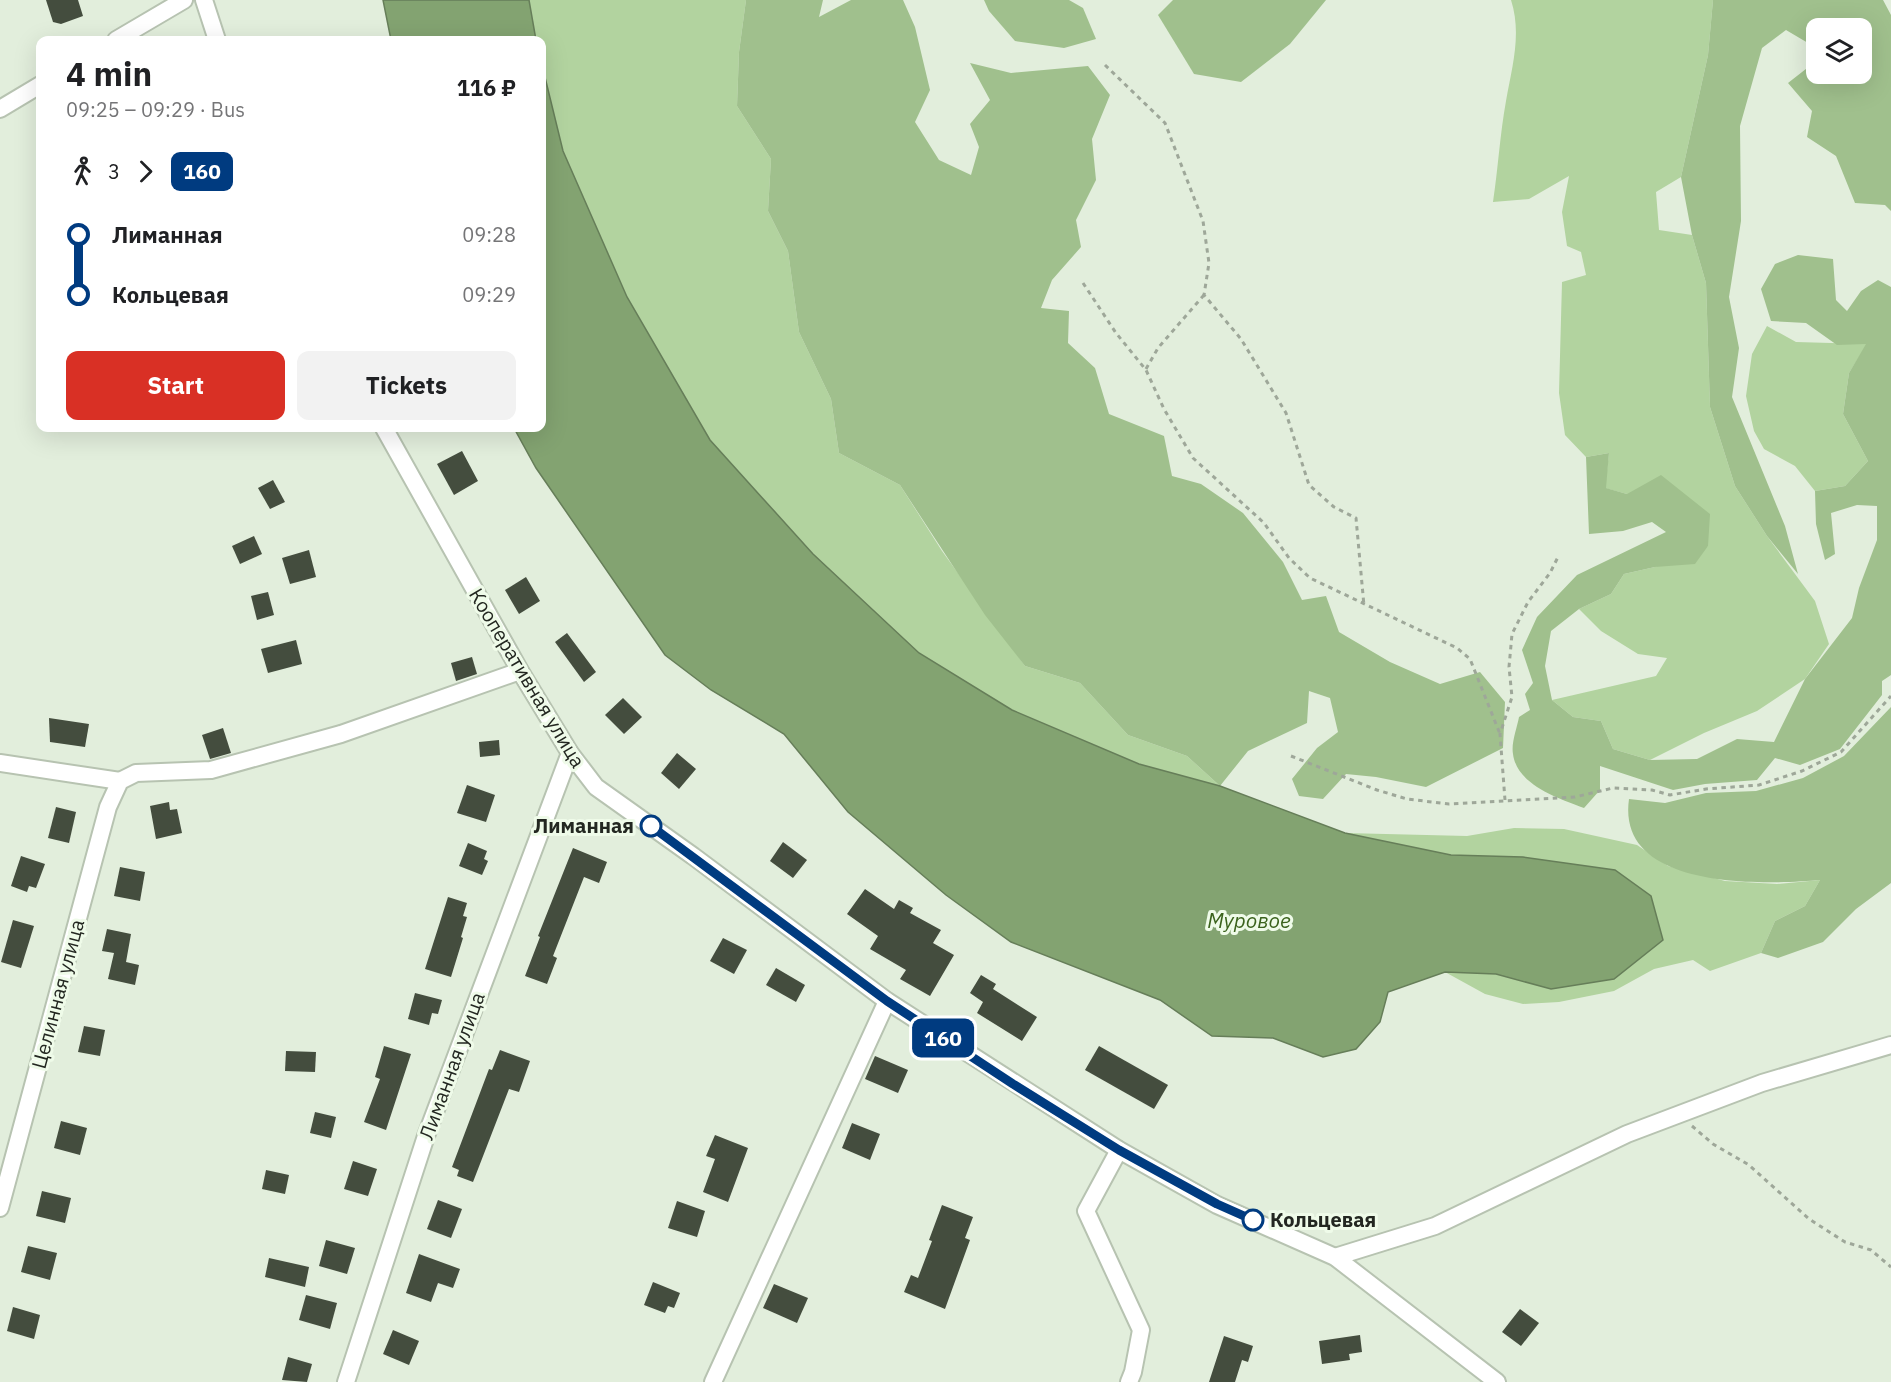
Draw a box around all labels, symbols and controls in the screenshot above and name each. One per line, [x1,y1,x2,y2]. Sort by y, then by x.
map controls [1806,18,1872,84]
button: layers [1806,18,1872,84]
text: 4 min [66,52,152,95]
text: 116 ₽ [457,73,516,102]
text: 09:25 – 09:29 · Bus [66,96,245,123]
icon: walk [66,155,99,188]
icon: forward [129,155,162,188]
text: 160 [183,157,221,185]
text: 3 [108,158,120,185]
text: Лиманная [112,220,223,249]
text: 09:28 [462,221,516,248]
text: Кольцевая [112,280,229,309]
text: 09:29 [462,281,516,308]
button: Start [66,351,285,420]
button: Tickets [297,351,516,420]
street label: Кооперативная улица [463,583,592,773]
place label: Лиманная [534,812,634,839]
marker: Лиманная [640,815,662,837]
water label: Муровое [1207,906,1291,934]
street label: Целинная улица [25,916,91,1072]
street label: Лиманная улица [412,988,491,1143]
line badge: 160 [908,1018,978,1058]
text: 160 [924,1024,962,1052]
place label: Кольцевая [1270,1206,1376,1233]
marker: Кольцевая [1242,1209,1264,1231]

